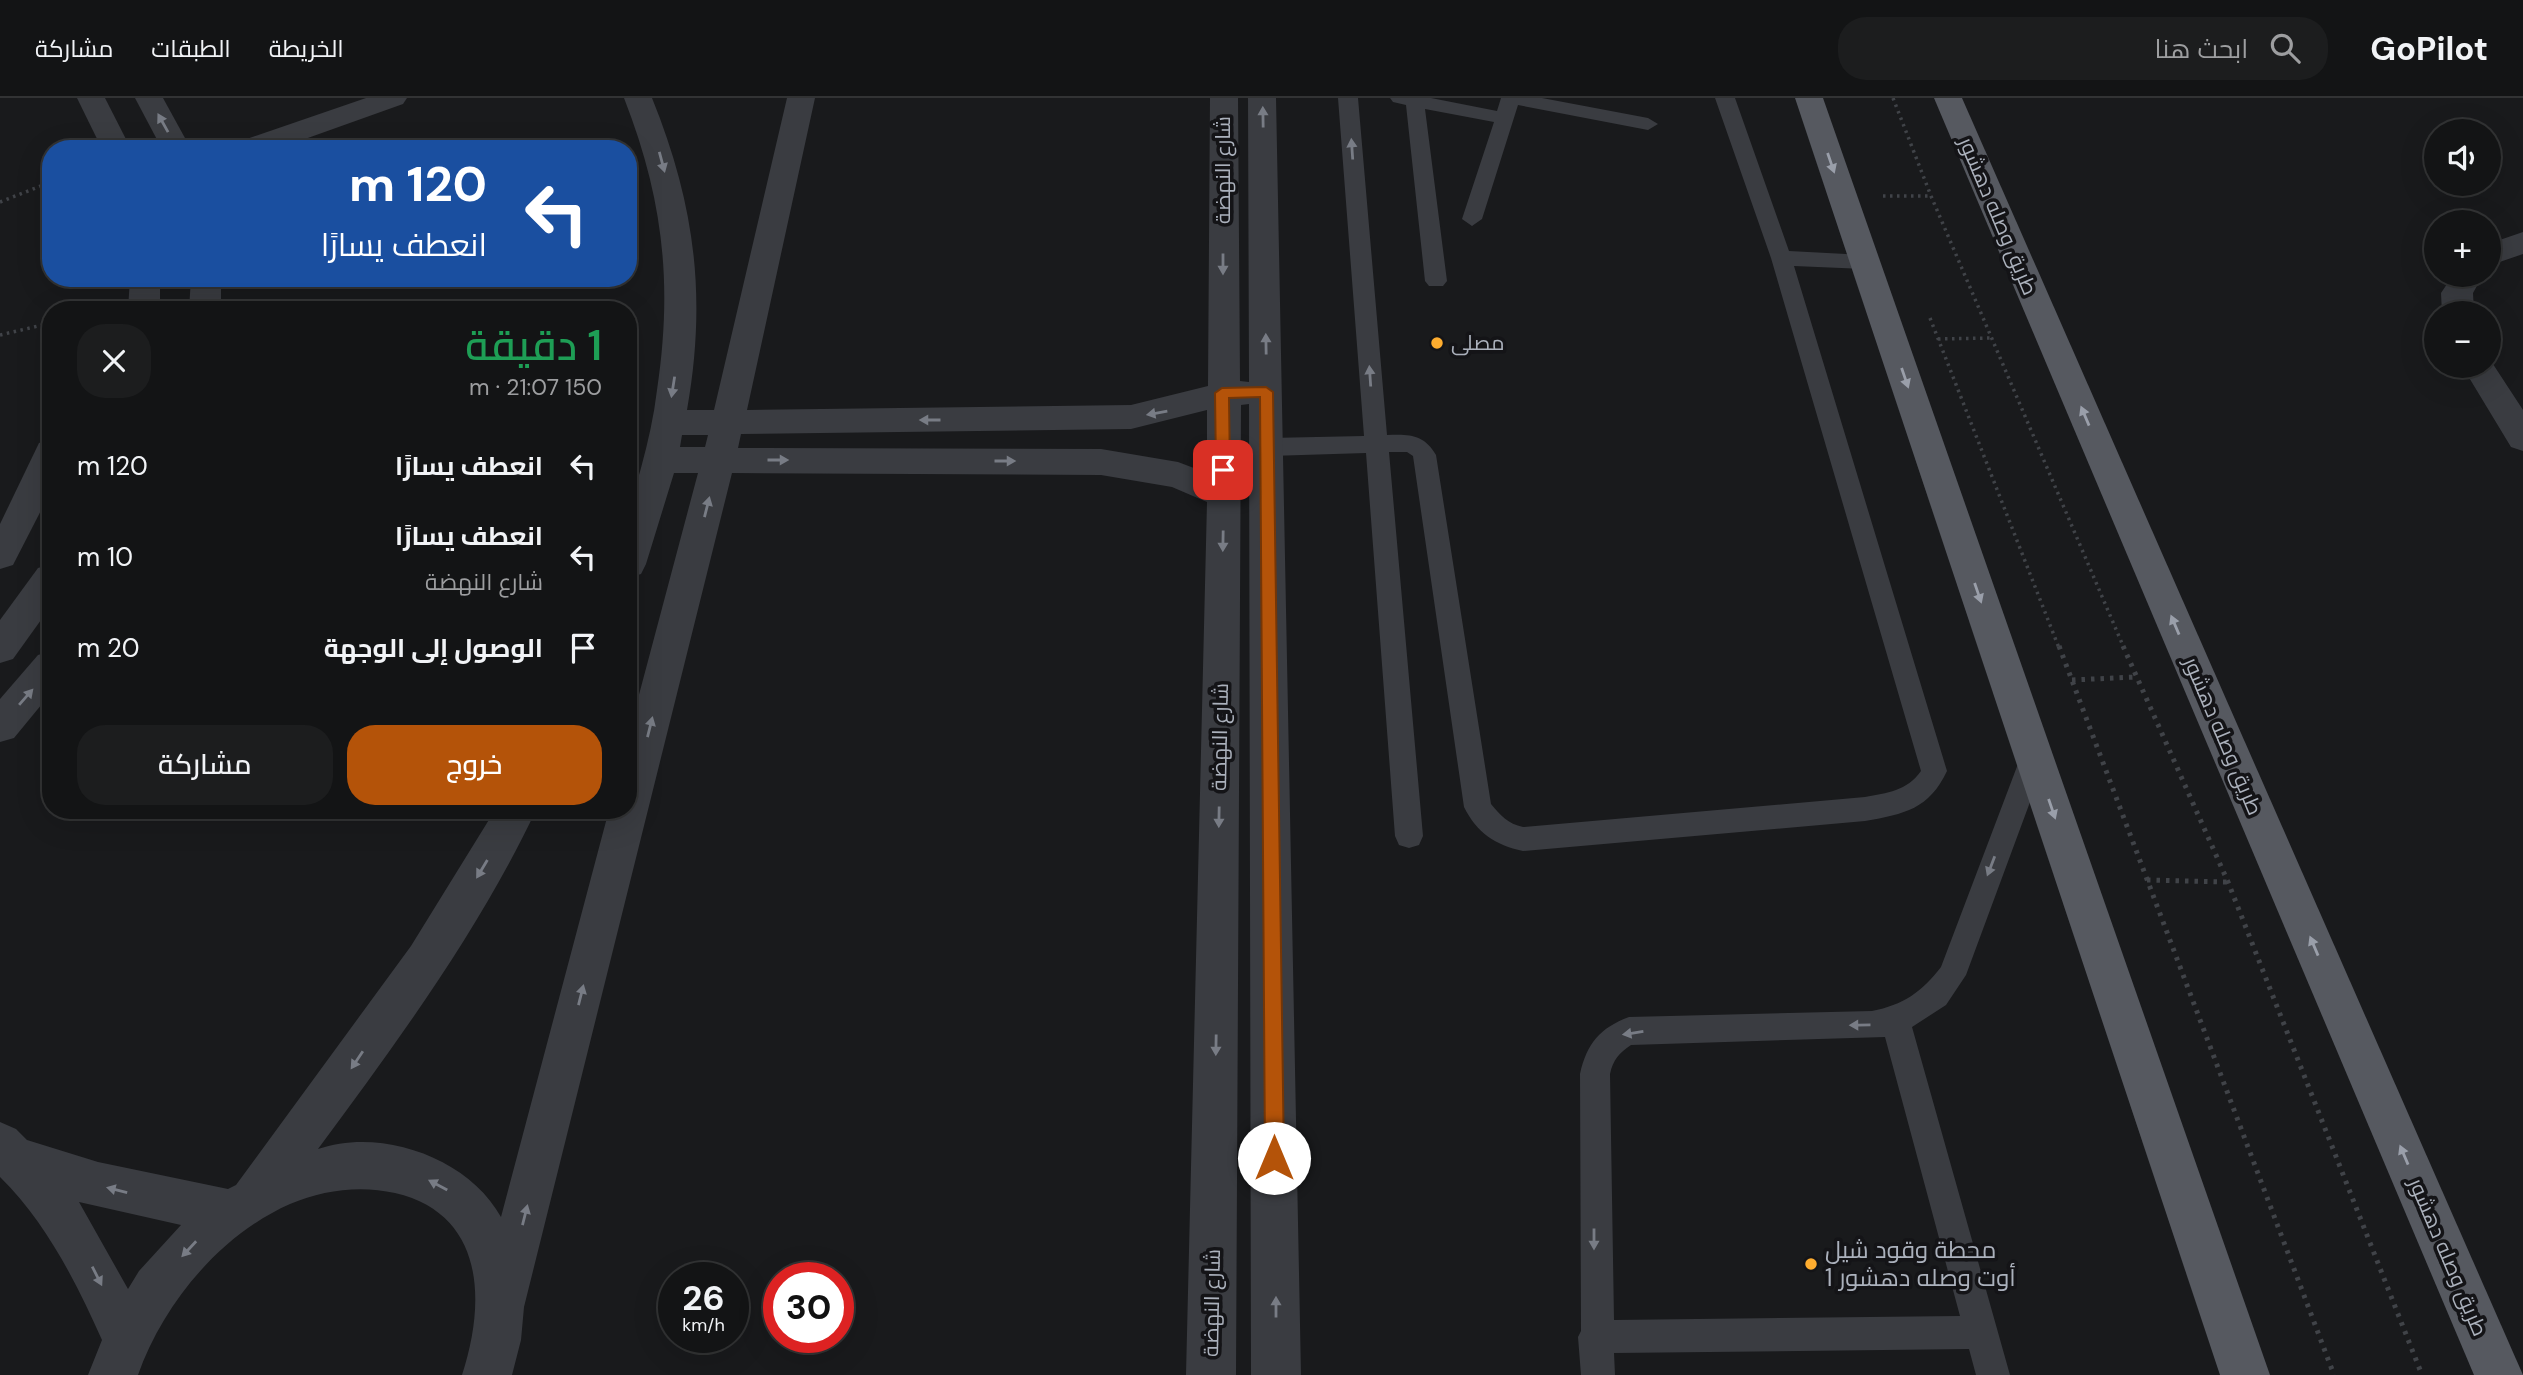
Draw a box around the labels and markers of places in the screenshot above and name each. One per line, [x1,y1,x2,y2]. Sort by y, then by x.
place label: مصلى [1451,329,1505,357]
marker: مصلى [1429,335,1445,351]
pin [1193,440,1253,500]
place label: محطة وقود شيل أوت وصله دهشور 1 [1825,1234,2016,1293]
marker: محطة وقود شيل أوت وصله دهشور 1 [1803,1256,1819,1272]

